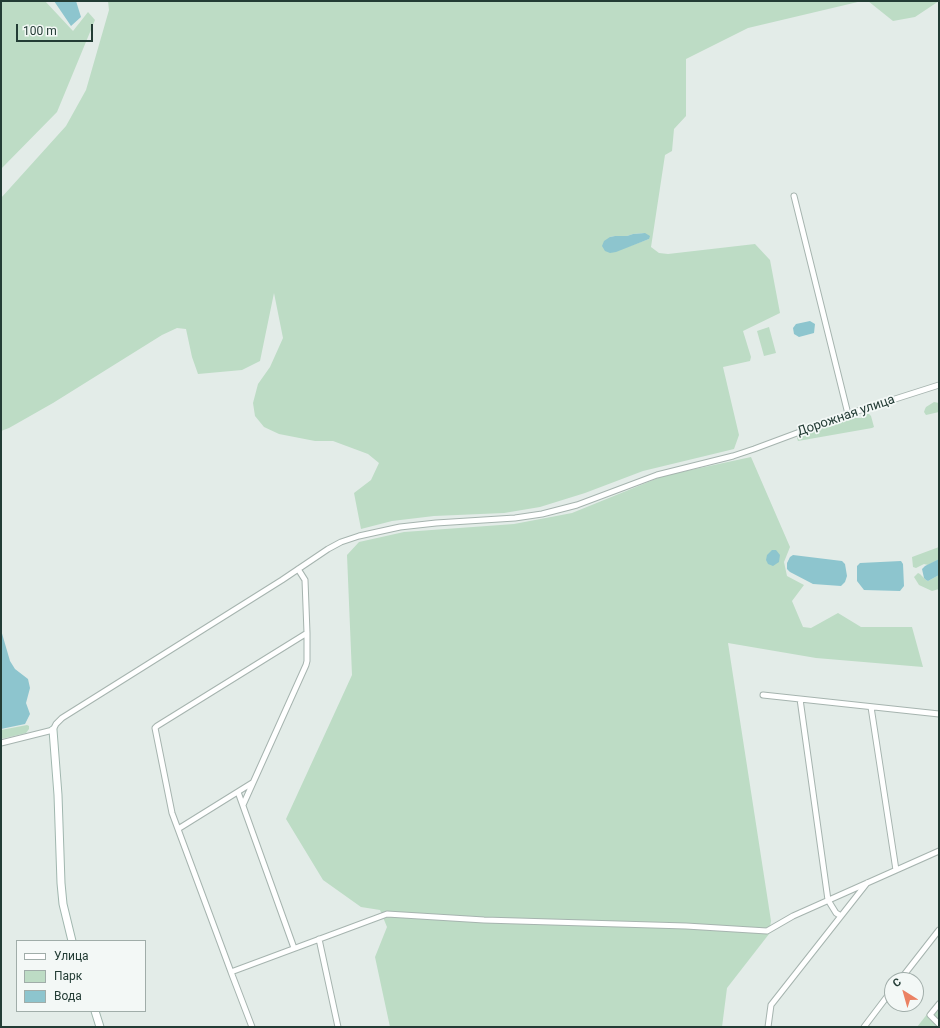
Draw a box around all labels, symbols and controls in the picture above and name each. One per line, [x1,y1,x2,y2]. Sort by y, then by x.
scale bar [18,16,95,42]
text: 100 m [23,24,57,38]
street label: Дорожная улица [795,392,897,440]
legend [16,940,146,1012]
text: Улица [54,949,89,963]
text: Парк [54,969,82,983]
north arrow [884,972,924,1012]
text: С [890,975,904,990]
text: Вода [54,989,82,1003]

